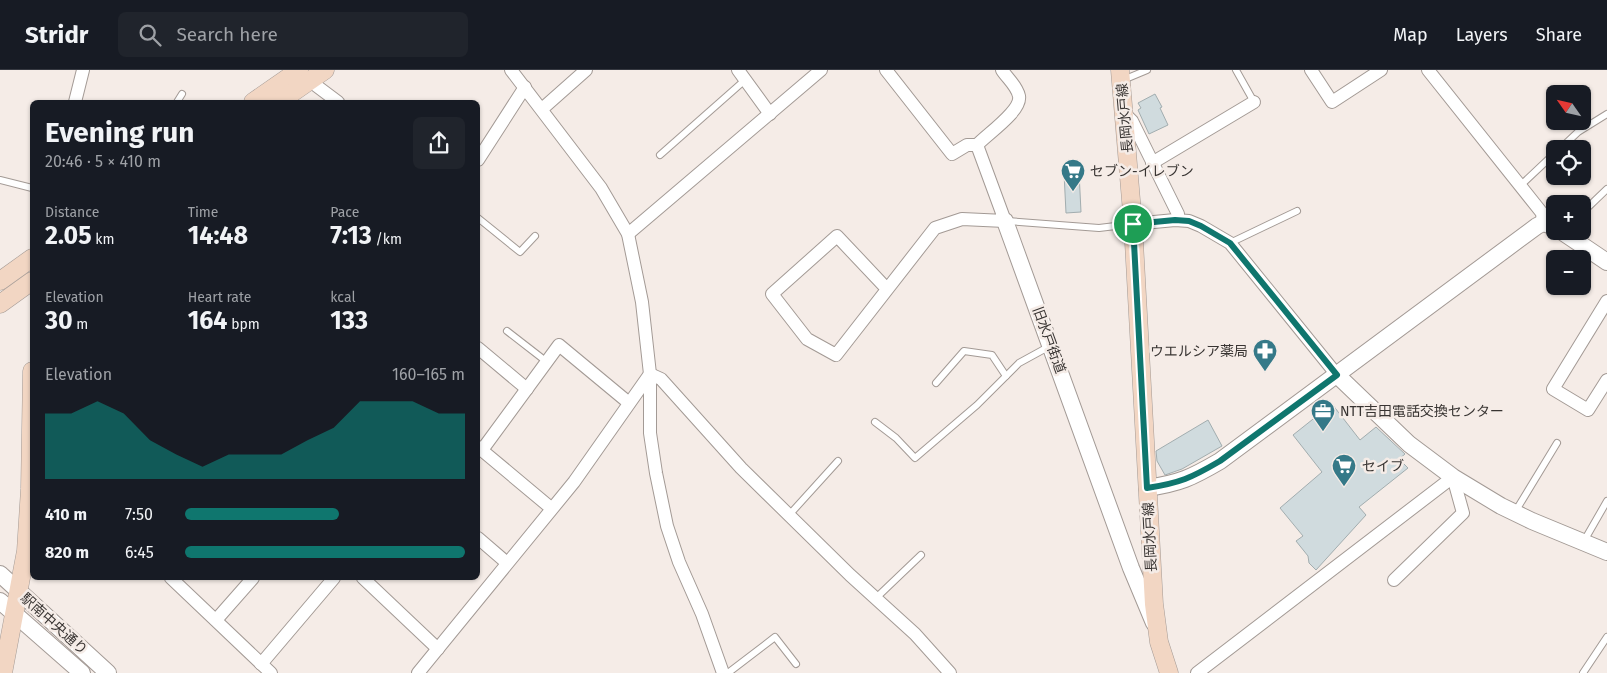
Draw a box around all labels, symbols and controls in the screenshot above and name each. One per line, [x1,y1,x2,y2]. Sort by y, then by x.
search box [118,12,468,57]
text: Stridr [25,21,88,49]
icon: search [136,21,164,49]
text: Search here [176,23,278,46]
text: Map [1393,24,1428,46]
text: Layers [1456,24,1508,46]
text: Share [1536,24,1582,46]
street label: 長岡水戸線 [1113,82,1137,154]
north arrow [1546,85,1591,130]
map controls [1546,85,1591,295]
text: Evening run [45,116,194,149]
button: share [413,117,465,169]
button: locate [1546,140,1591,185]
text: 20:46 · 5 × 410 m [45,152,161,171]
supermarket icon: セブン-イレブン [1060,158,1086,192]
place label: セブン-イレブン [1090,163,1194,180]
button: + [1546,195,1591,240]
pin [1112,203,1154,245]
text: Distance [45,204,99,221]
text: Time [188,204,218,221]
text: Pace [330,204,359,221]
icon: arrive [1119,210,1147,238]
text: 2.05 [45,221,92,251]
text: 14:48 [188,221,248,251]
text: 7:13 [330,221,372,251]
text: km [92,231,115,248]
text: /km [372,231,402,248]
button: − [1546,250,1591,295]
text: Elevation [45,289,104,306]
text: Heart rate [188,289,251,306]
text: kcal [330,289,356,306]
street label: 旧水戸街道 [1029,304,1069,376]
text: 30 [45,306,73,336]
text: 164 [188,306,227,336]
text: 133 [330,306,368,336]
text: m [73,316,88,333]
text: bpm [227,316,260,333]
pharmacy icon: ウエルシア薬局 [1252,338,1278,372]
place label: ウエルシア薬局 [1150,343,1248,360]
text: Elevation [45,365,112,384]
text: 160–165 m [392,365,465,384]
office icon: NTT吉田電話交換センター [1310,398,1336,432]
place label: NTT吉田電話交換センター [1340,403,1504,420]
supermarket icon: セイブ [1331,453,1357,487]
place label: セイブ [1362,458,1404,475]
street label: 長岡水戸線 [1140,502,1160,572]
text: 410 m [45,505,87,524]
text: 7:50 [125,505,153,524]
text: 820 m [45,543,89,562]
text: 6:45 [125,543,154,562]
street label: 駅南中央通り [17,590,91,658]

